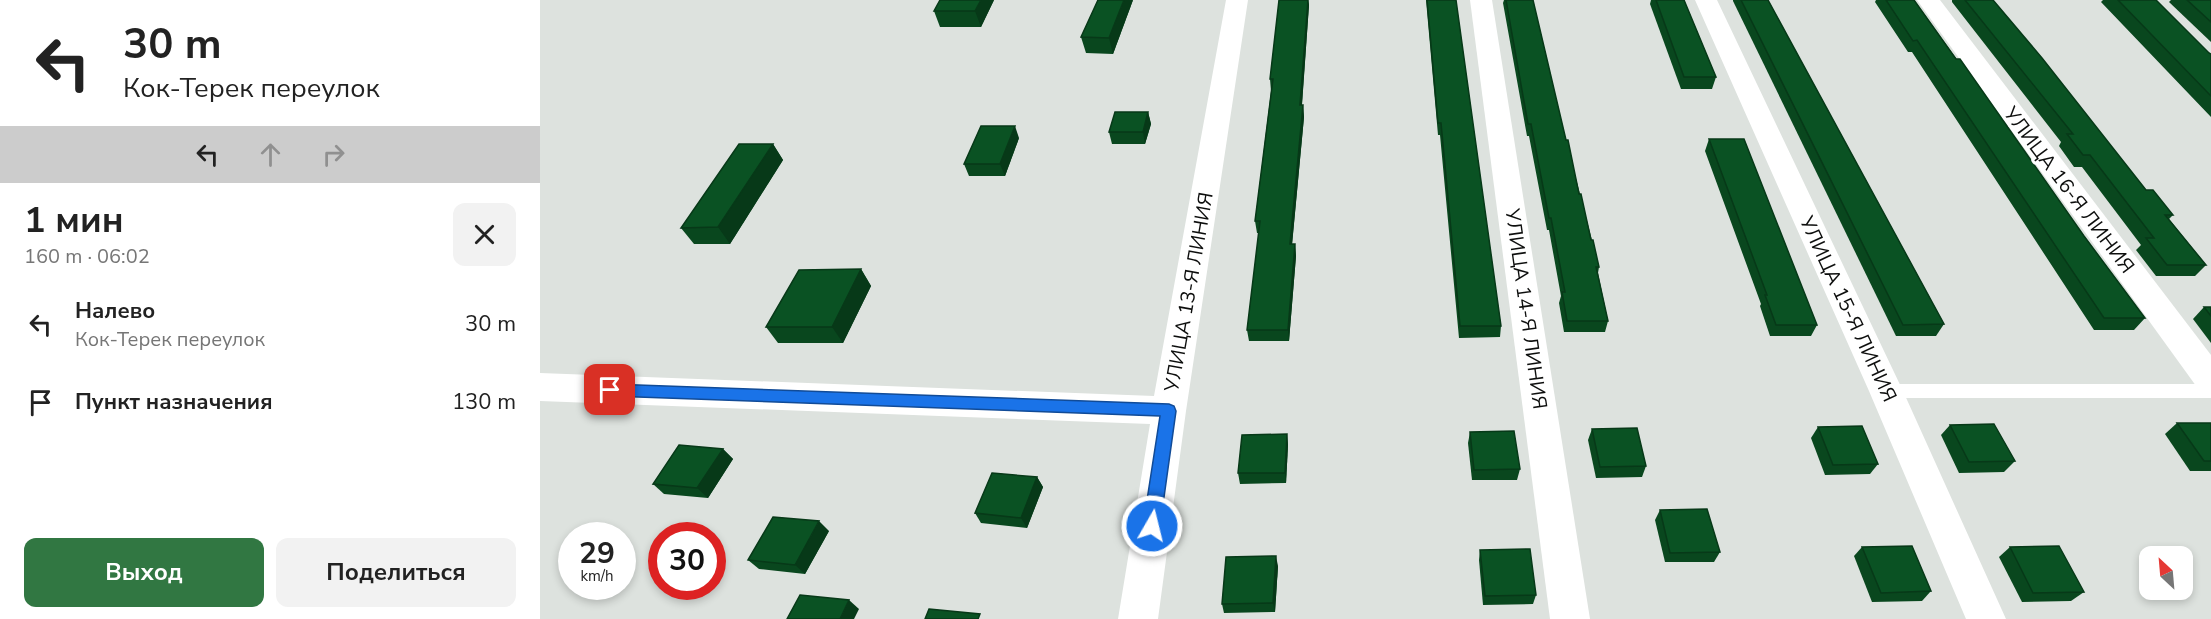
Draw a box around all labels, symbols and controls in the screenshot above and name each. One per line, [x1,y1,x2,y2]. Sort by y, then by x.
text: 30 m [123,16,222,73]
icon: left [24,24,102,102]
text: Кок-Терек переулок [123,70,380,107]
street label: УЛИЦА 16-Я ЛИНИЯ [1997,100,2141,279]
icon: left [191,138,224,171]
icon: ahead [254,138,287,171]
icon: right [317,138,350,171]
street label: УЛИЦА 13-Я ЛИНИЯ [1158,190,1220,395]
text: 1 мин [24,196,124,245]
button: close [453,203,516,266]
street label: УЛИЦА 14-Я ЛИНИЯ [1498,206,1553,411]
street label: УЛИЦА 15-Я ЛИНИЯ [1793,211,1903,406]
text: 160 m · 06:02 [24,243,150,270]
text: Налево [75,296,155,326]
icon: left [24,308,57,341]
text: 30 m [465,309,516,339]
text: Кок-Терек переулок [75,326,265,353]
pin [584,364,635,415]
icon: arrive [593,373,626,406]
icon: arrive [24,386,57,419]
text: Пункт назначения [75,387,273,417]
text: 130 m [452,387,516,417]
position arrow [1120,494,1184,558]
speed limit sign: 30 [648,522,726,600]
text: 29 [579,533,615,574]
button: Выход [24,538,264,607]
button: Поделиться [276,538,516,607]
north arrow [2139,546,2193,600]
map controls [2139,546,2193,600]
text: km/h [580,566,614,586]

